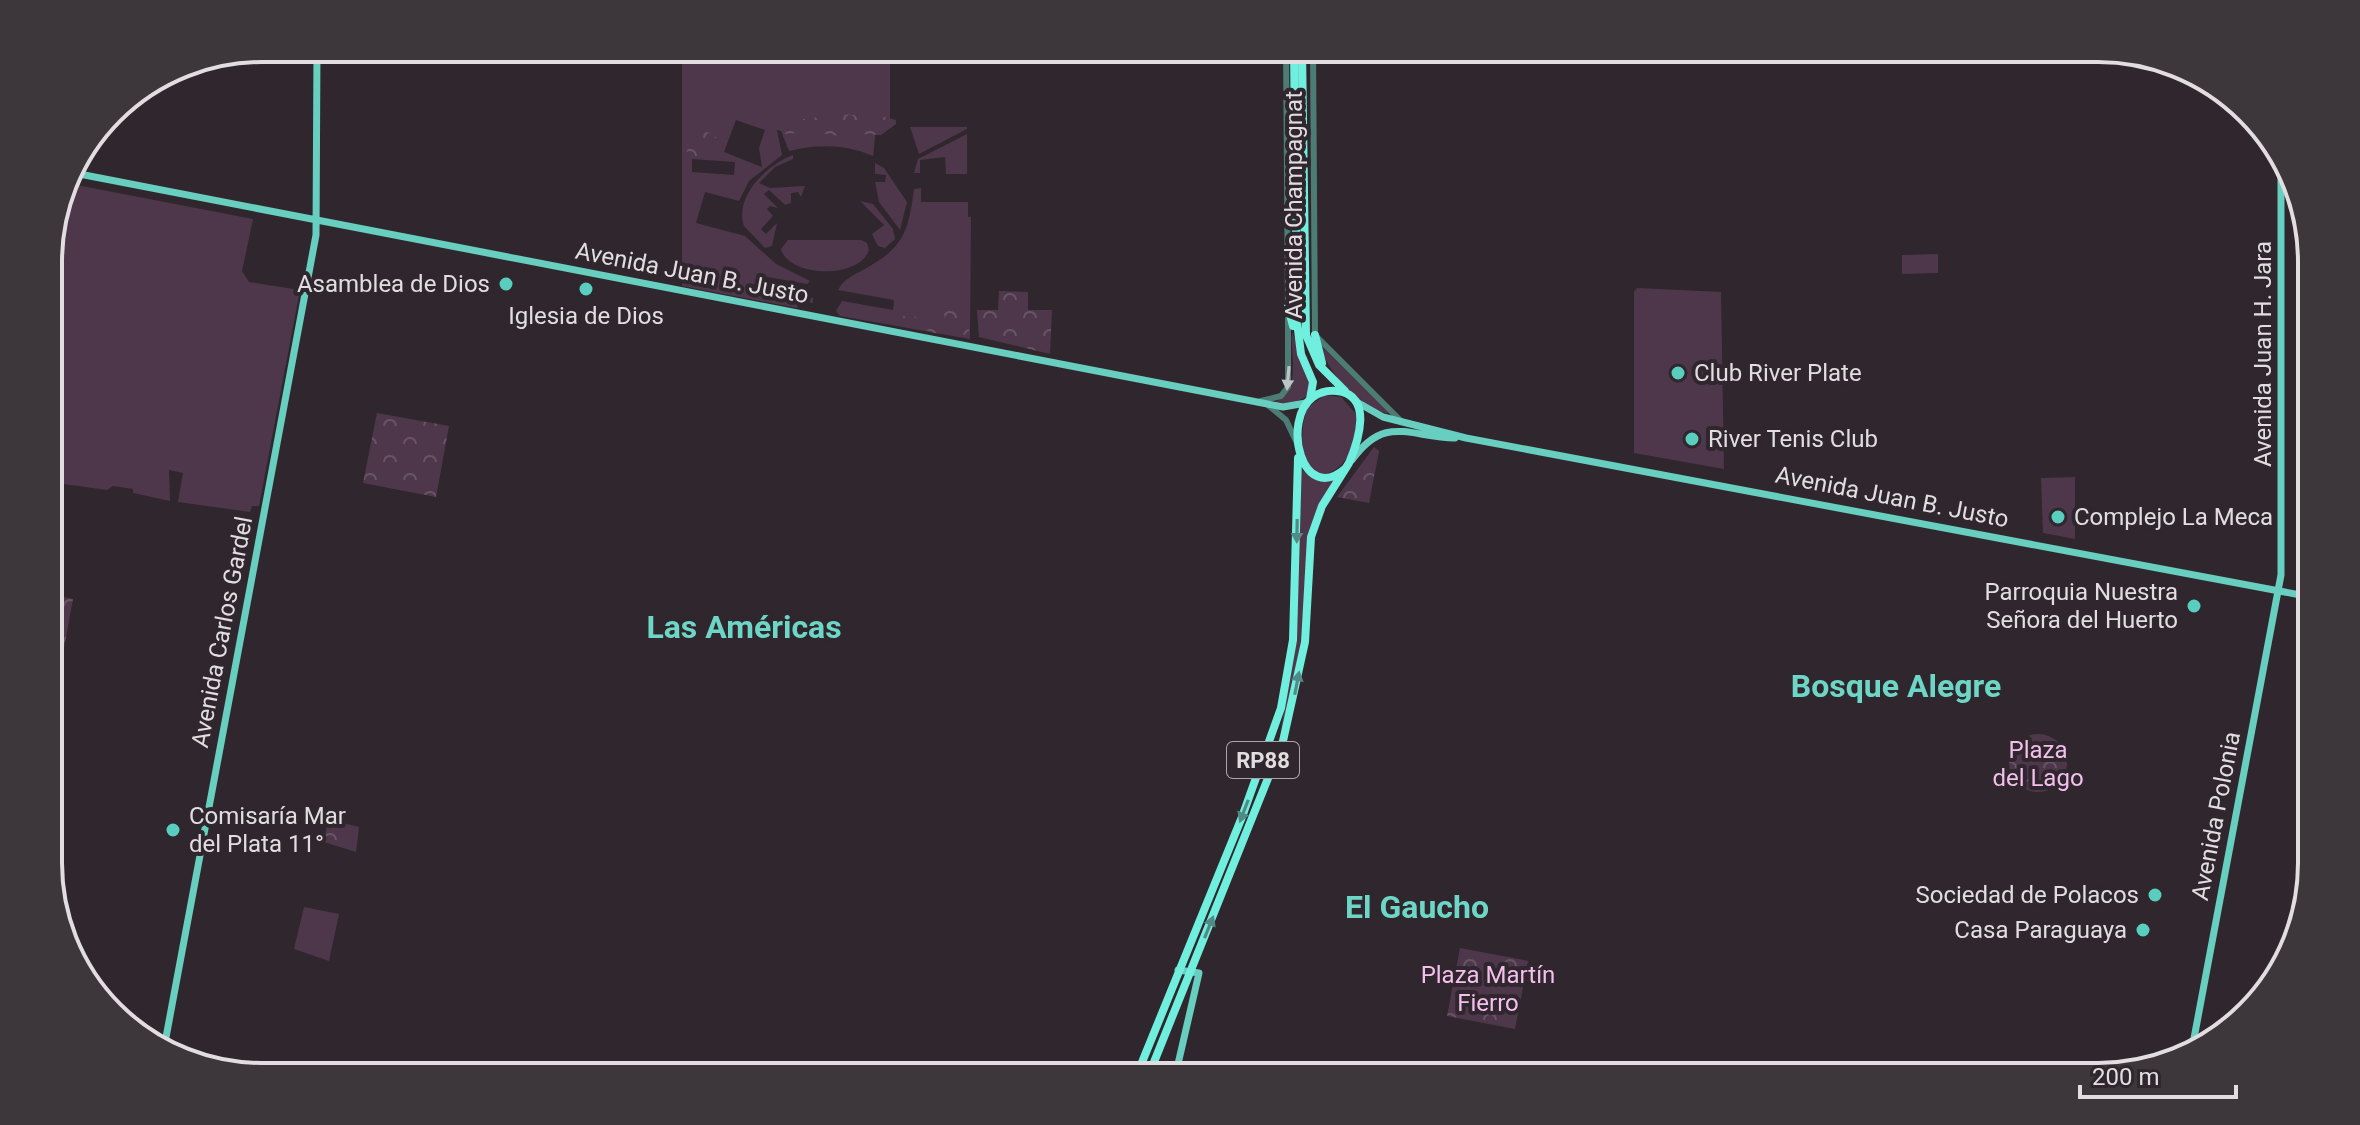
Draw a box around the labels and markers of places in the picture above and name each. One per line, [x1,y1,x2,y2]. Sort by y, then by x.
place label: Asamblea de Dios [297,270,490,298]
marker: Asamblea de Dios [497,275,515,293]
marker: Iglesia de Dios [577,280,595,298]
place label: Iglesia de Dios [508,302,664,330]
place label: Club River Plate [1694,359,1862,387]
marker: Club River Plate [1669,364,1687,382]
place label: River Tenis Club [1708,425,1878,453]
marker: River Tenis Club [1683,430,1701,448]
place label: Complejo La Meca [2074,503,2273,531]
marker: Complejo La Meca [2049,508,2067,526]
place label: Parroquia Nuestra Señora del Huerto [1984,578,2178,634]
marker: Parroquia Nuestra Señora del Huerto [2185,597,2203,615]
place label: Comisaría Mar del Plata 11° [189,802,346,858]
marker: Comisaría Mar del Plata 11° [164,821,182,839]
place label: Sociedad de Polacos [1915,881,2139,909]
marker: Sociedad de Polacos [2146,886,2164,904]
place label: Casa Paraguaya [1954,916,2127,944]
marker: Casa Paraguaya [2134,921,2152,939]

